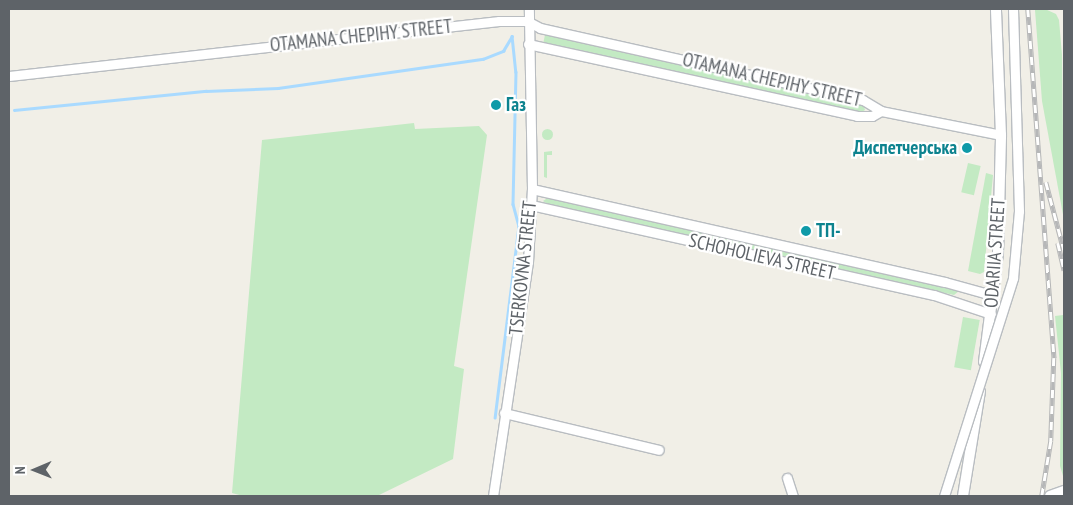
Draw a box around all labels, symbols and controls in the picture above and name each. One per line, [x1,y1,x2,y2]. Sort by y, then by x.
street label: OTAMANA CHEPIHY STREET [268,15,454,57]
street label: OTAMANA CHEPIHY STREET [680,48,864,112]
place label: Газ [506,94,526,116]
marker: Газ [490,99,502,111]
place label: Диспетчерська [853,137,957,159]
marker: Диспетчерська [961,142,973,154]
street label: ODARIIA STREET [980,197,1010,309]
street label: TSERKOVNA STREET [505,199,541,337]
place label: ТП- [816,220,841,242]
marker: ТП- [800,225,812,237]
street label: SCHOHOLIEVA STREET [686,229,838,285]
north arrow [10,445,60,495]
text: N [11,466,29,474]

